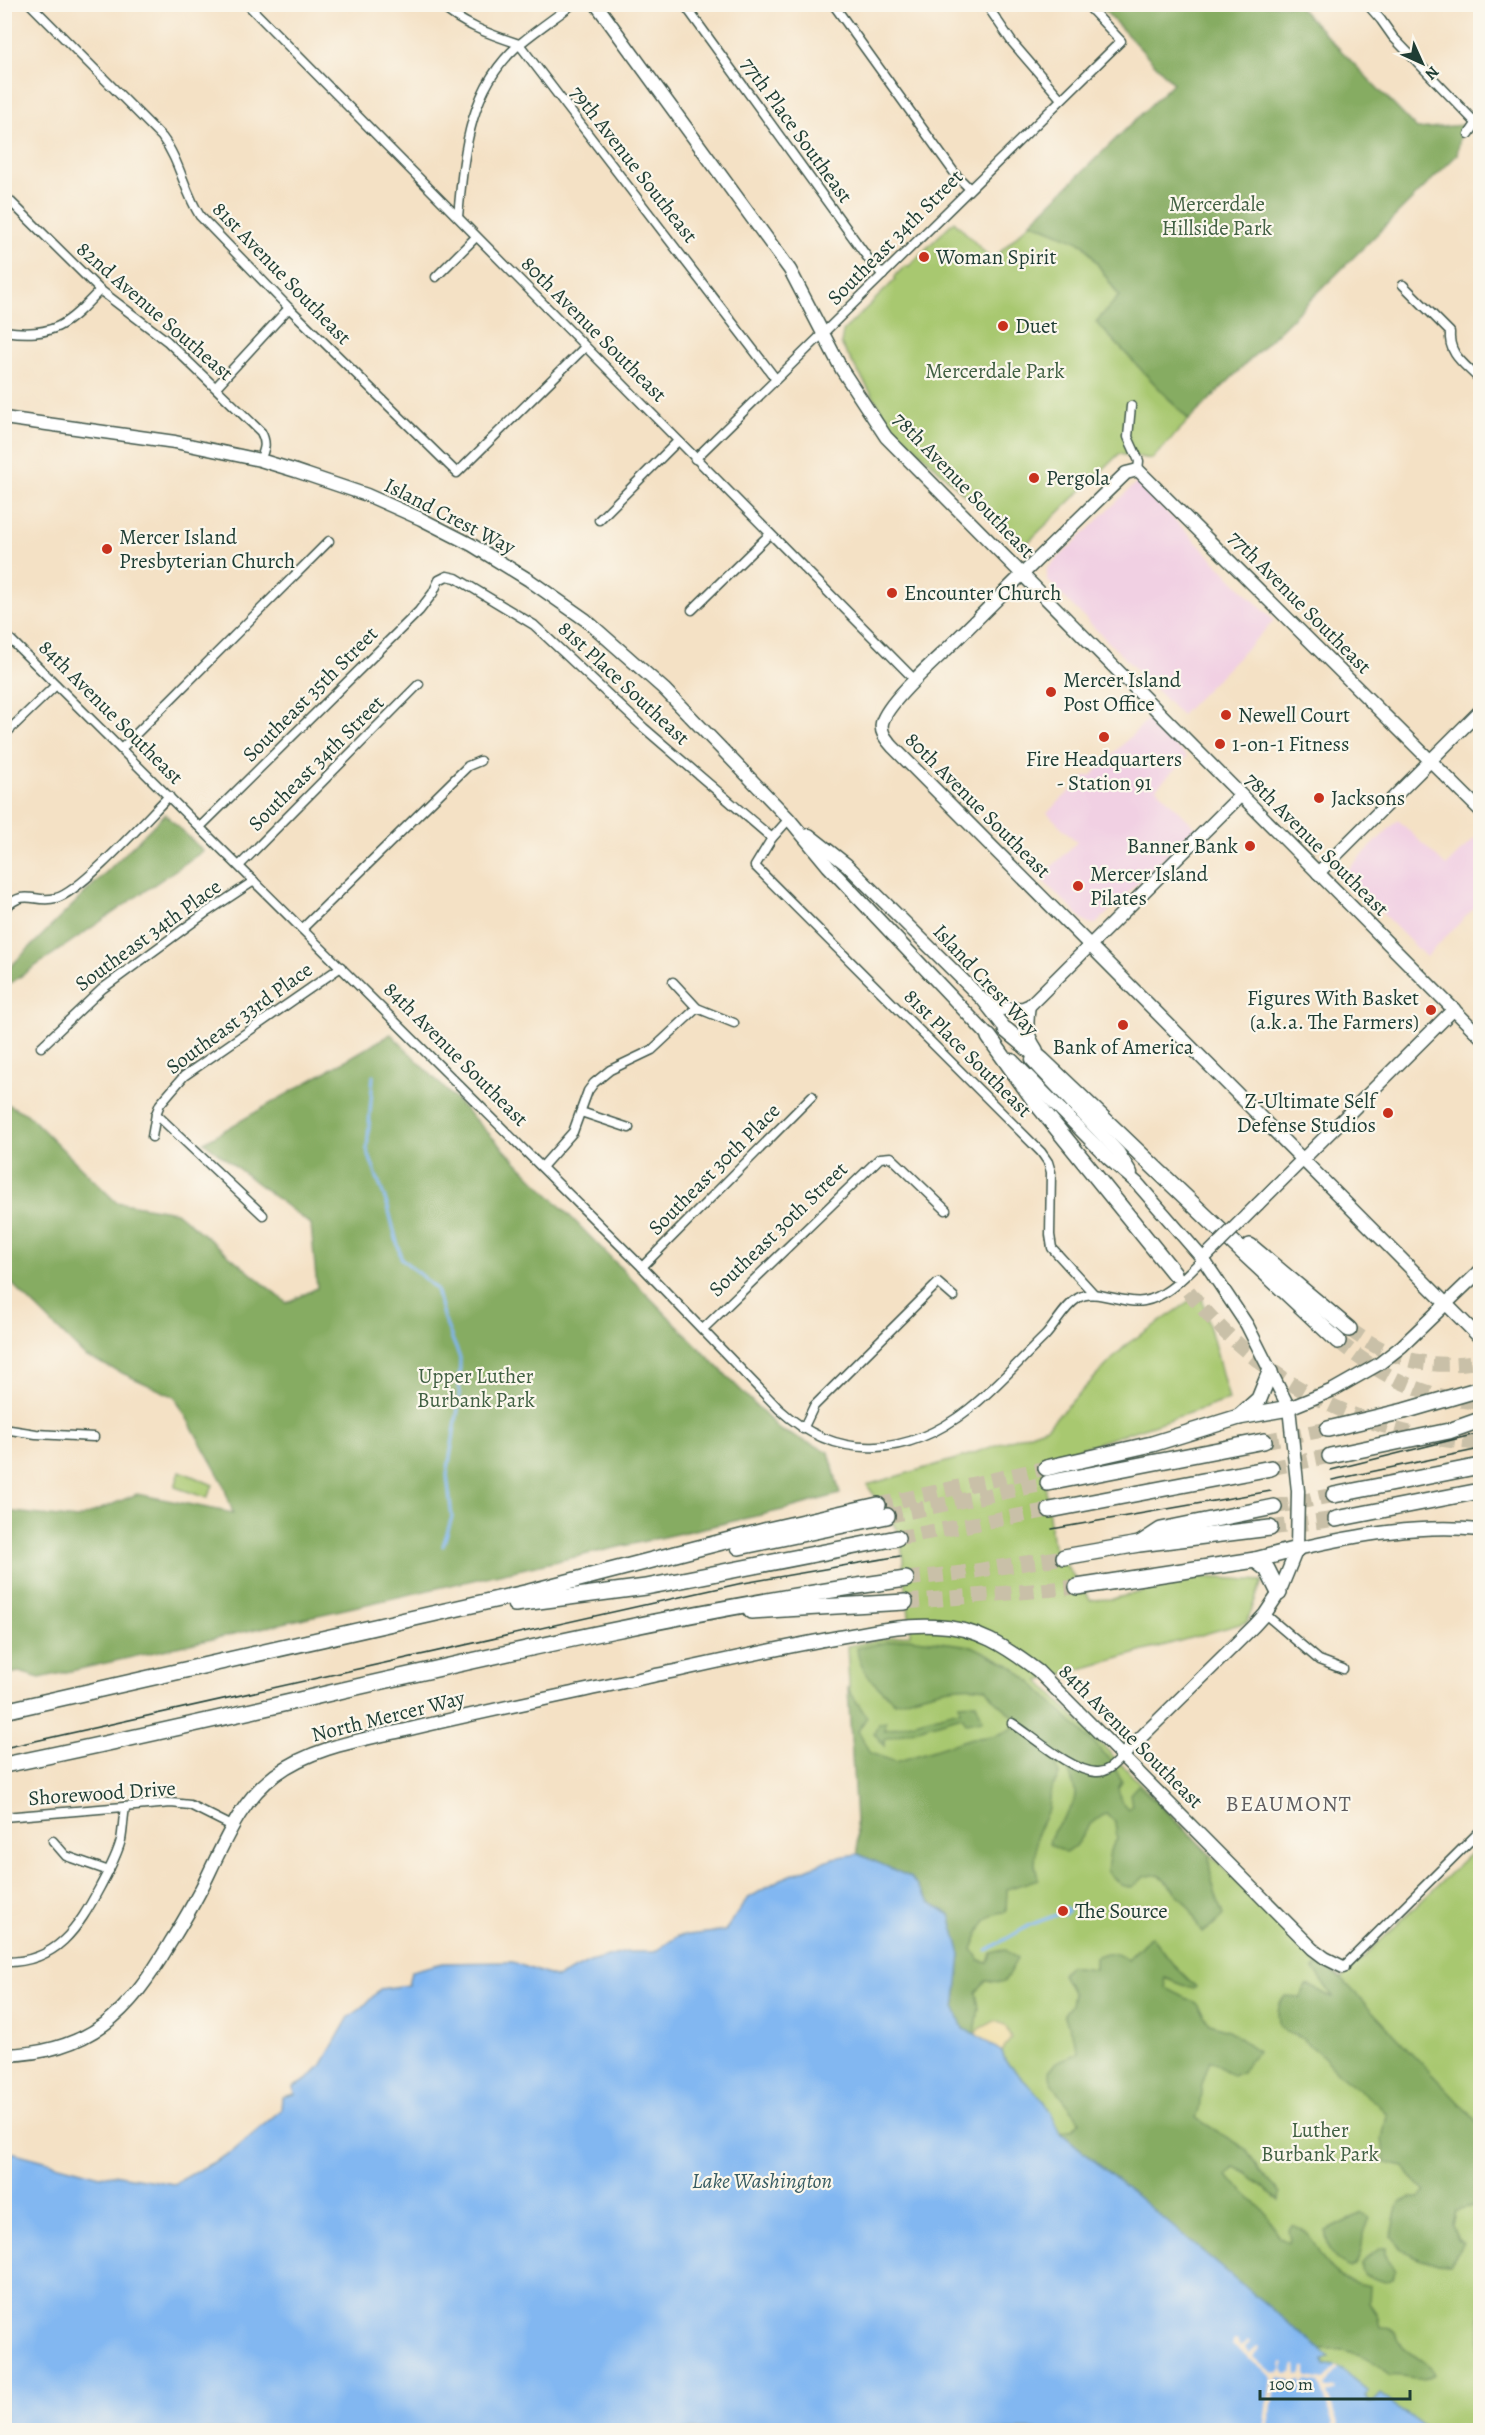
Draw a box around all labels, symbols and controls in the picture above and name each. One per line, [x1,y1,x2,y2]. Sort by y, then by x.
north arrow [1392,33,1452,93]
street label: 77th Place Southeast [735,51,859,209]
text: N [1420,61,1444,85]
street label: 79th Avenue Southeast [564,79,704,249]
street label: Southeast 34th Street [821,163,969,311]
park label: Mercerdale Hillside Park [1162,190,1273,242]
street label: 81st Avenue Southeast [206,195,358,351]
street label: 82nd Avenue Southeast [71,235,239,387]
place label: Woman Spirit [935,243,1056,271]
street label: 80th Avenue Southeast [515,250,673,408]
marker: Woman Spirit [917,250,931,264]
place label: Duet [1015,312,1058,340]
marker: Duet [996,319,1010,333]
park label: Mercerdale Park [925,357,1065,385]
street label: 78th Avenue Southeast [887,406,1041,564]
place label: Pergola [1046,464,1110,492]
street label: Island Crest Way [380,471,521,561]
marker: Pergola [1027,471,1041,485]
place label: Mercer Island Presbyterian Church [119,523,295,575]
street label: 77th Avenue Southeast [1222,524,1378,680]
marker: Mercer Island Presbyterian Church [100,542,114,556]
place label: Encounter Church [904,579,1061,607]
marker: Encounter Church [885,586,899,600]
street label: 81st Place Southeast [552,615,696,752]
street label: Southeast 35th Street [236,620,384,768]
street label: 84th Avenue Southeast [33,634,190,791]
place label: Mercer Island Post Office [1063,666,1182,718]
marker: Mercer Island Post Office [1044,685,1058,699]
street label: Southeast 34th Street [242,689,390,837]
place label: Newell Court [1238,701,1350,729]
marker: Newell Court [1219,708,1233,722]
street label: 80th Avenue Southeast [899,726,1057,884]
marker: Fire Headquarters - Station 91 [1097,730,1111,744]
place label: 1-on-1 Fitness [1232,730,1349,758]
marker: 1-on-1 Fitness [1213,737,1227,751]
place label: Fire Headquarters - Station 91 [1026,745,1182,797]
street label: 78th Avenue Southeast [1239,766,1395,922]
place label: Jacksons [1331,784,1405,812]
marker: Jacksons [1312,791,1326,805]
place label: Banner Bank [1127,832,1239,860]
marker: Banner Bank [1243,839,1257,853]
place label: Mercer Island Pilates [1090,860,1209,912]
street label: Southeast 34th Place [69,872,227,998]
marker: Mercer Island Pilates [1071,879,1085,893]
street label: Island Crest Way [927,918,1046,1043]
street label: Southeast 33rd Place [160,955,318,1081]
street label: 84th Avenue Southeast [378,976,535,1133]
street label: 81st Place Southeast [898,983,1038,1123]
place label: Figures With Basket (a.k.a. The Farmers) [1247,984,1419,1036]
marker: Figures With Basket (a.k.a. The Farmers) [1424,1003,1438,1017]
marker: Bank of America [1116,1018,1130,1032]
place label: Bank of America [1052,1033,1194,1061]
place label: Z-Ultimate Self Defense Studios [1237,1087,1379,1139]
street label: Southeast 30th Place [642,1097,786,1241]
marker: Z-Ultimate Self Defense Studios [1381,1106,1395,1120]
street label: Southeast 30th Street [702,1155,854,1303]
park label: Upper Luther Burbank Park [417,1362,536,1414]
street label: 84th Avenue Southeast [1053,1658,1210,1815]
street label: North Mercer Way [308,1683,468,1749]
street label: Shorewood Drive [27,1774,177,1812]
district label: BEAUMONT [1226,1789,1352,1819]
place label: The Source [1075,1897,1168,1925]
marker: The Source [1056,1904,1070,1918]
park label: Luther Burbank Park [1261,2116,1380,2168]
water label: Lake Washington [692,2166,832,2196]
scale bar [1260,2363,1410,2401]
text: 100 m [1269,2372,1313,2396]

